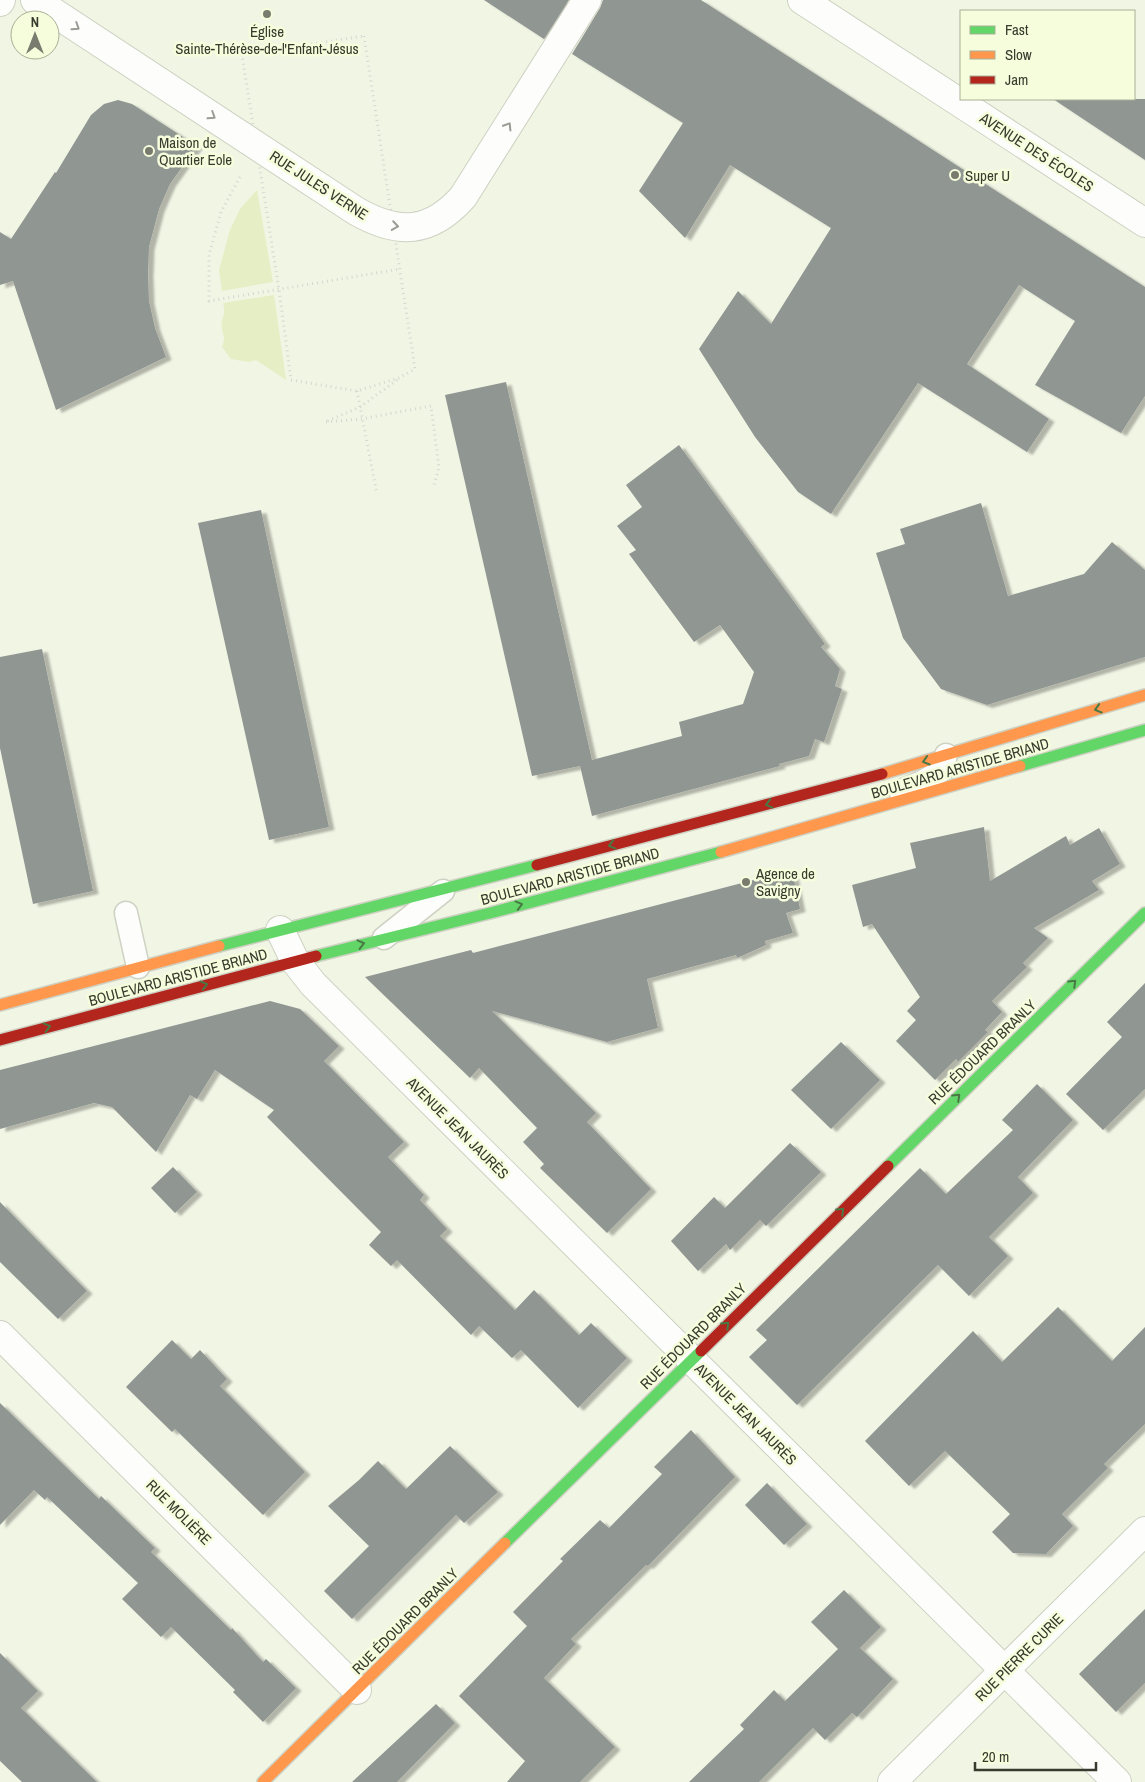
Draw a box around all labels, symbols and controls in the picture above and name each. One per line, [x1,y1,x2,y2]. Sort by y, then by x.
marker: Église Sainte-Thérèse-de-l'Enfant-Jésus [261,8,273,20]
north arrow [10,10,60,60]
legend [960,10,1135,100]
text: N [31,13,39,31]
text: Fast [1005,19,1029,40]
one-way arrow [71,20,80,30]
place label: Église Sainte-Thérèse-de-l'Enfant-Jésus [175,21,359,59]
text: Slow [1005,44,1032,65]
text: Jam [1005,69,1028,90]
street label: AVENUE DES ÉCOLES [975,107,1098,197]
one-way arrow [206,110,216,119]
one-way arrow [502,122,511,131]
place label: Maison de Quartier Eole [159,132,232,170]
marker: Maison de Quartier Eole [143,145,155,157]
street label: RUE JULES VERNE [266,145,372,225]
place label: Super U [965,165,1010,186]
marker: Super U [949,169,961,181]
one-way arrow [391,221,400,231]
one-way arrow [1095,704,1103,714]
street label: BOULEVARD ARISTIDE BRIAND [869,732,1052,803]
one-way arrow [922,755,930,765]
one-way arrow [765,798,774,809]
one-way arrow [608,839,616,850]
street label: BOULEVARD ARISTIDE BRIAND [478,842,662,910]
place label: Agence de Savigny [755,863,815,901]
marker: Agence de Savigny [740,876,752,888]
one-way arrow [515,900,523,911]
one-way arrow [357,939,366,950]
street label: BOULEVARD ARISTIDE BRIAND [86,943,270,1011]
one-way arrow [200,980,208,991]
one-way arrow [1068,980,1077,989]
street label: RUE ÉDOUARD BRANLY [923,994,1041,1109]
one-way arrow [43,1023,51,1033]
street label: AVENUE JEAN JAURÈS [402,1072,514,1184]
one-way arrow [952,1094,961,1103]
one-way arrow [836,1208,845,1217]
street label: RUE ÉDOUARD BRANLY [635,1278,751,1394]
one-way arrow [720,1322,729,1331]
street label: AVENUE JEAN JAURÈS [690,1358,802,1470]
street label: RUE MOLIÈRE [142,1475,216,1549]
street label: RUE ÉDOUARD BRANLY [347,1563,463,1679]
street label: RUE PIERRE CURIE [970,1608,1068,1706]
scale bar [975,1740,1096,1772]
text: 20 m [982,1746,1009,1767]

